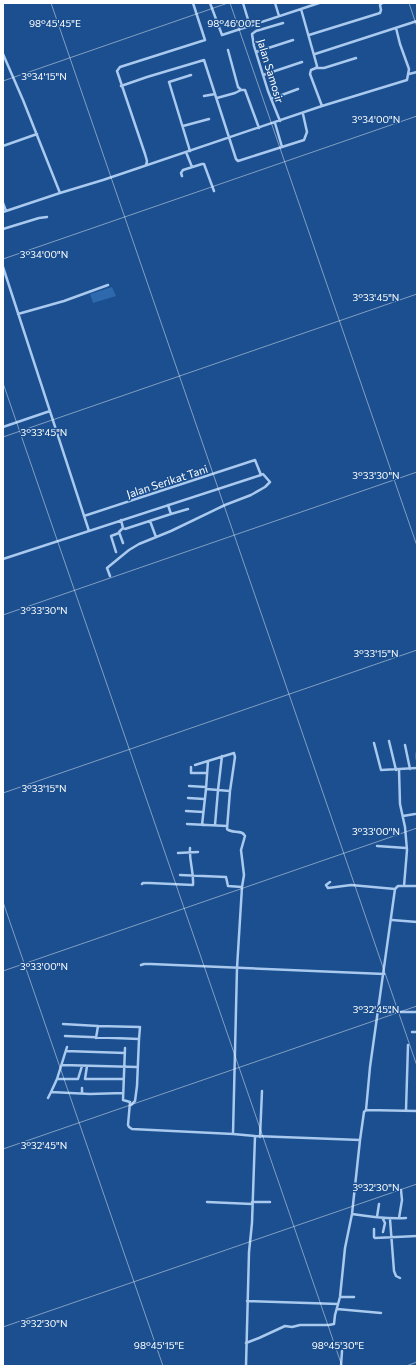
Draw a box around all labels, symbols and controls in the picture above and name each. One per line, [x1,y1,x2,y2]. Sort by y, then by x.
text: 98°45'45"E [29,17,81,29]
text: 98°46'00"E [207,17,261,29]
street label: Jalan Samosir [254,37,287,106]
text: 3°34'15"N [21,70,67,82]
text: 3°34'00"N [352,113,400,125]
text: 3°34'00"N [20,248,68,260]
text: 3°33'45"N [353,291,399,303]
text: 3°33'45"N [21,426,67,438]
street label: Jalan Serikat Tani [125,462,210,501]
text: 3°33'30"N [352,469,400,481]
text: 3°33'30"N [20,604,68,616]
text: 3°33'15"N [353,647,399,659]
text: 3°33'15"N [21,782,67,794]
text: 3°33'00"N [352,825,400,837]
text: 3°33'00"N [20,960,68,972]
text: 3°32'45"N [353,1003,399,1015]
text: 3°32'45"N [21,1139,67,1151]
text: 3°32'30"N [352,1181,400,1193]
text: 3°32'30"N [20,1317,68,1329]
text: 98°45'15"E [134,1339,184,1351]
text: 98°45'30"E [312,1339,364,1351]

